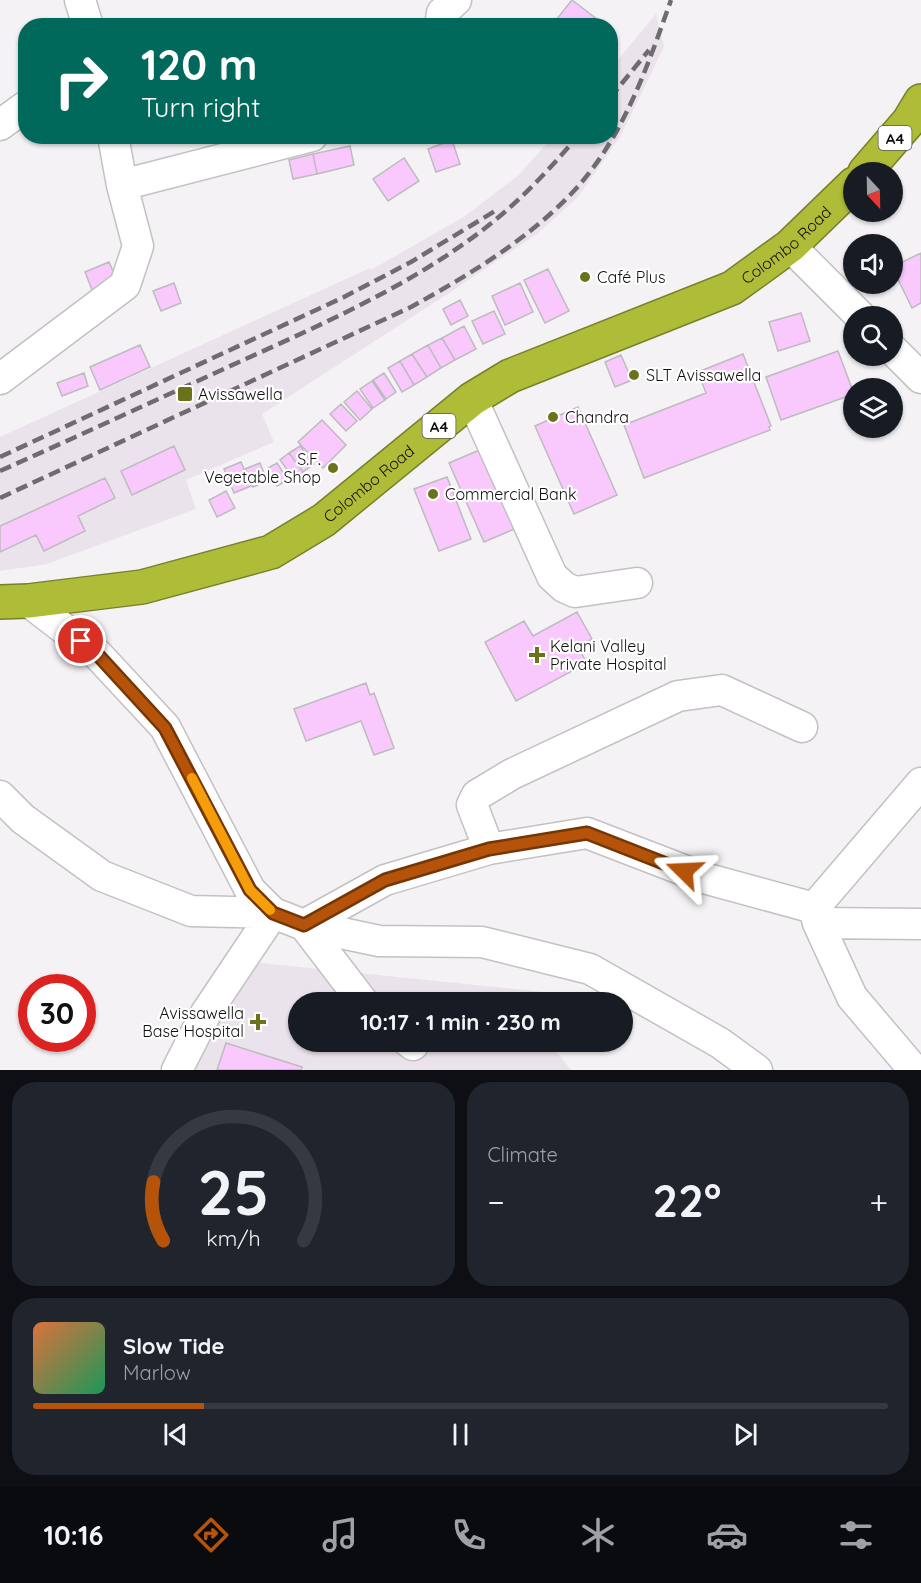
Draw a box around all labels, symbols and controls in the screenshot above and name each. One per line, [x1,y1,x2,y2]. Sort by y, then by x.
text: 120 m [141,38,258,91]
icon: right [42,42,120,120]
text: Turn right [141,90,260,124]
road number: A4 [878,126,912,150]
north arrow [843,162,903,222]
map controls [843,162,903,438]
street label: Colombo Road [737,202,835,288]
button: sound [843,234,903,294]
place label: Café Plus [597,267,665,287]
marker: Café Plus [578,270,592,284]
button: search [843,306,903,366]
place label: SLT Avissawella [646,365,761,385]
marker: SLT Avissawella [627,368,641,382]
button: layers [843,378,903,438]
place label: Avissawella [198,384,283,404]
marker: Avissawella [176,385,194,403]
place label: Chandra [565,407,629,427]
marker: Chandra [546,410,560,424]
road number: A4 [422,414,456,438]
street label: Colombo Road [319,441,418,527]
place label: S.F. Vegetable Shop [204,449,321,487]
marker: S.F. Vegetable Shop [326,461,340,475]
place label: Commercial Bank [445,484,577,504]
marker: Commercial Bank [426,487,440,501]
pin [55,615,106,666]
icon: arrive [64,624,97,657]
place label: Kelani Valley Private Hospital [550,636,667,674]
marker: Kelani Valley Private Hospital [528,646,546,664]
position arrow [652,839,716,903]
speed limit sign: 30 [18,974,96,1052]
place label: Avissawella Base Hospital [142,1003,244,1041]
text: 10:17 · 1 min · 230 m [360,1008,561,1036]
marker: Avissawella Base Hospital [249,1013,267,1031]
text: Climate [488,1142,558,1167]
text: 25 [198,1153,269,1231]
text: 22° [653,1172,721,1228]
text: − [488,1181,505,1222]
text: + [869,1181,888,1222]
text: km/h [206,1225,260,1251]
text: Slow Tide [123,1332,224,1360]
text: Marlow [123,1360,191,1385]
icon: previous [159,1418,192,1451]
icon: pause [444,1418,477,1451]
icon: next [729,1418,762,1451]
icon: directions [190,1514,232,1556]
icon: music [319,1514,361,1556]
icon: phone [448,1514,490,1556]
icon: climate [577,1514,619,1556]
icon: car [706,1514,748,1556]
icon: filters [835,1514,877,1556]
text: 10:16 [44,1518,103,1552]

